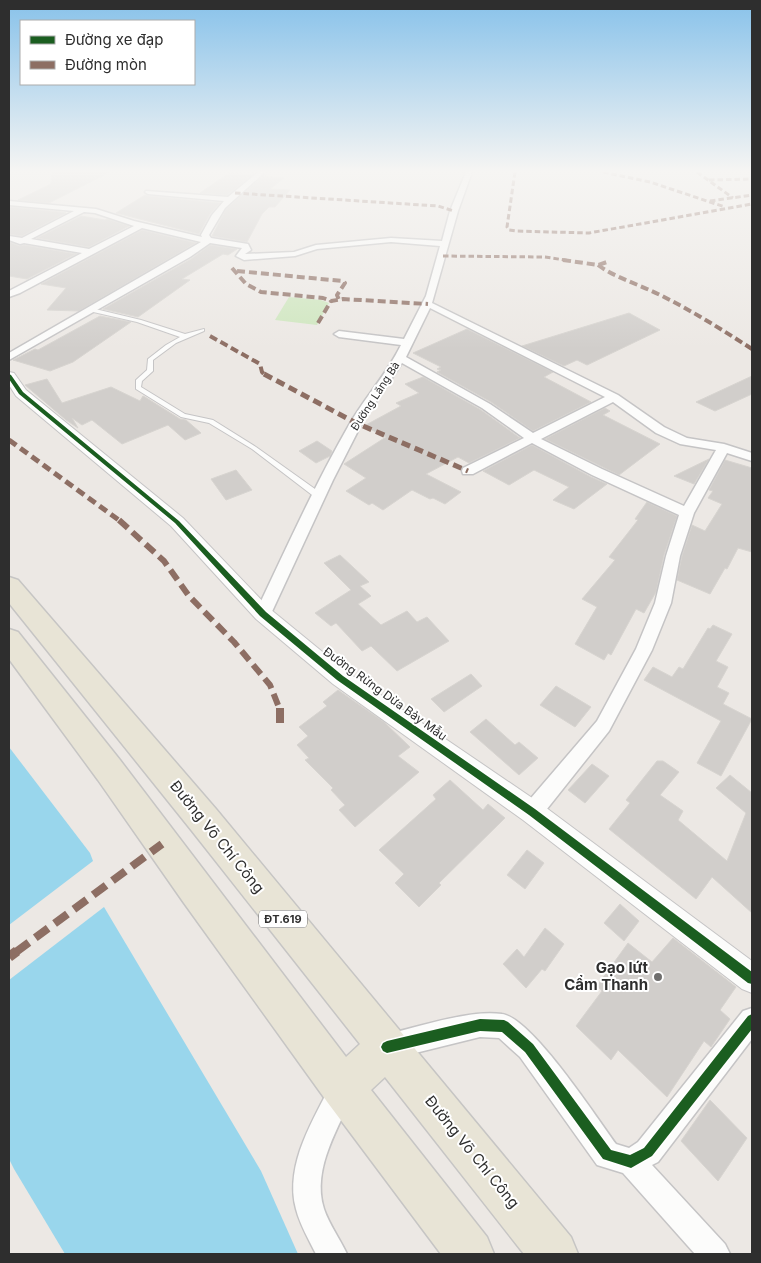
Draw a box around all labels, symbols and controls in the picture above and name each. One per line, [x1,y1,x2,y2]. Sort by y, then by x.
legend [20,20,195,85]
text: Đường xe đạp [65,30,163,49]
text: Đường mòn [65,55,147,74]
street label: Đường Lăng Bà [348,359,402,433]
street label: Đường Rừng Dừa Bảy Mẫu [321,644,450,743]
street label: Đường Võ Chí Công [166,777,269,897]
road number: ĐT.619 [259,911,307,928]
place label: Gạo lứt Cẩm Thanh [564,958,649,994]
marker: Gạo lứt Cẩm Thanh [652,971,664,983]
street label: Đường Võ Chí Công [421,1092,524,1212]

